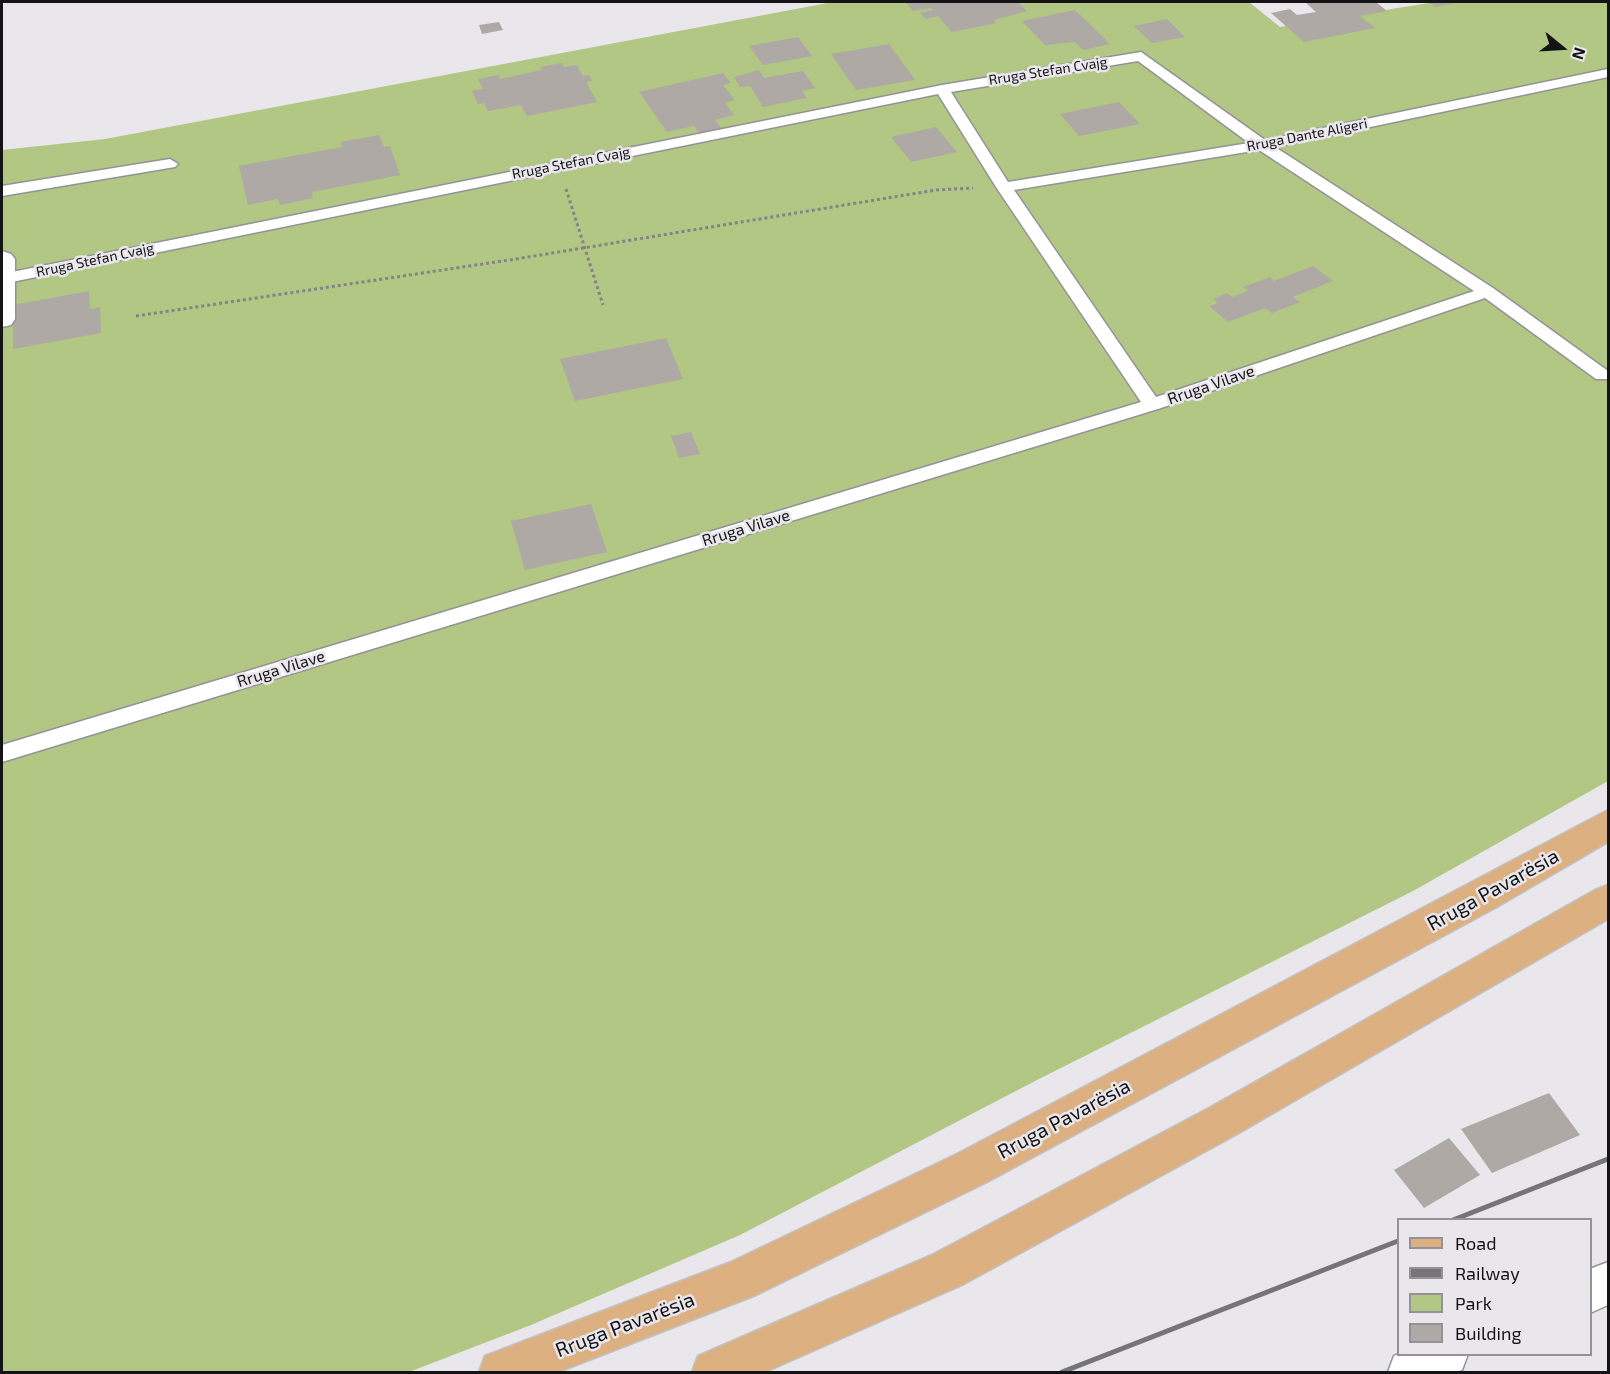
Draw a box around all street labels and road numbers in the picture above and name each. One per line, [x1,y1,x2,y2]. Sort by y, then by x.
street label: Rruga Stefan Cvajg [987,53,1109,89]
street label: Rruga Dante Aligeri [1245,115,1369,155]
street label: Rruga Stefan Cvajg [511,143,631,183]
street label: Rruga Stefan Cvajg [35,239,155,281]
street label: Rruga Vilave [1165,361,1257,409]
street label: Rruga Vilave [700,506,792,550]
street label: Rruga Vilave [235,647,327,691]
street label: Rruga Pavarësia [1423,844,1563,936]
street label: Rruga Pavarësia [993,1074,1135,1164]
street label: Rruga Pavarësia [552,1287,698,1363]

